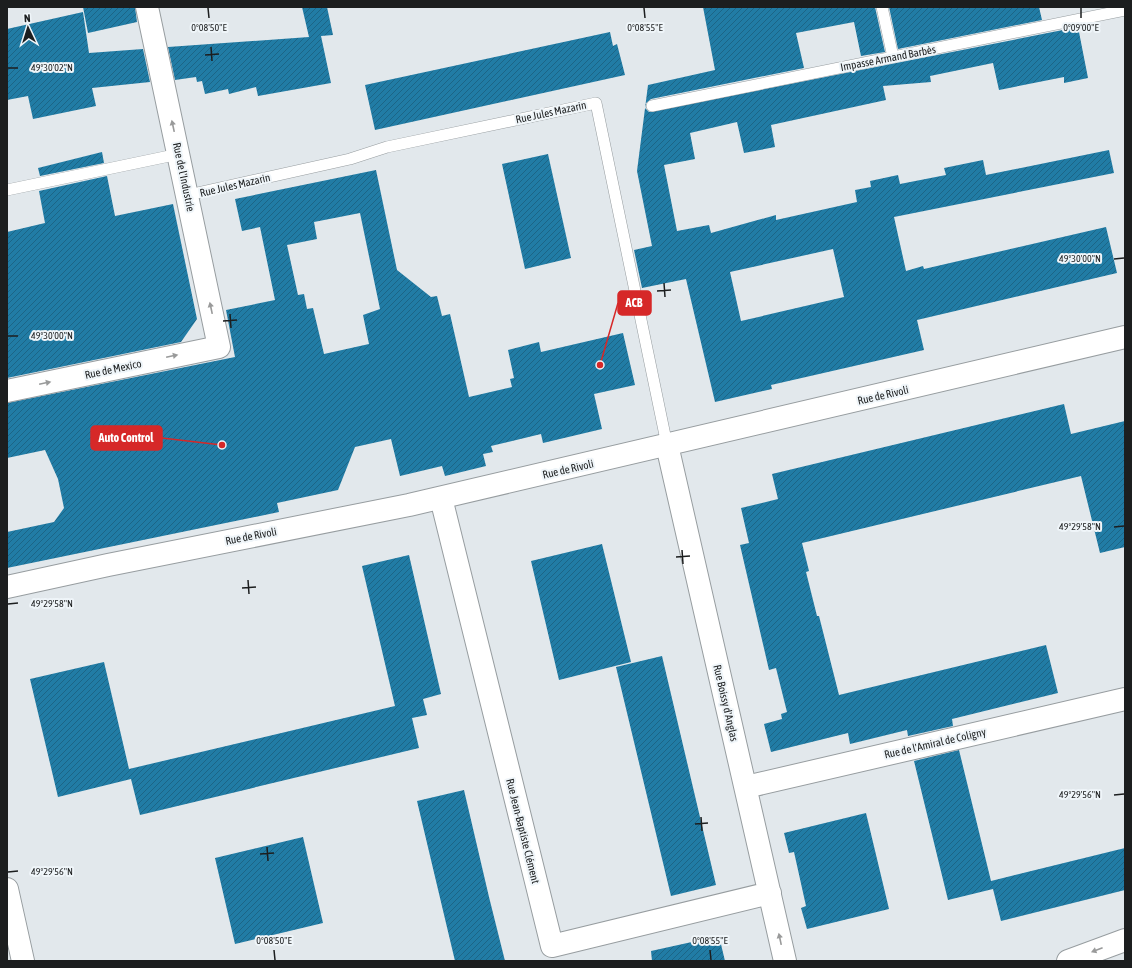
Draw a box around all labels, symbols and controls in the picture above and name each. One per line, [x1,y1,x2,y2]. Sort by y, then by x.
north arrow [8,8,48,48]
text: N [24,12,31,24]
text: 0°08'50"E [191,22,227,33]
text: 0°08'55"E [627,22,663,33]
text: 0°09'00"E [1063,22,1099,33]
street label: Impasse Armand Barbès [839,43,937,73]
text: 49°30'02"N [31,62,73,73]
street label: Rue Jules Mazarin [515,99,587,125]
one-way arrow [170,120,176,132]
street label: Rue de l'Industrie [171,141,197,213]
street label: Rue Jules Mazarin [199,171,271,199]
text: 49°30'00"N [1059,253,1101,264]
callout: ACB [618,291,651,315]
text: ACB [625,296,643,310]
one-way arrow [208,302,214,315]
text: 49°30'00"N [31,330,73,341]
one-way arrow [166,353,179,359]
street label: Rue de Mexico [84,357,142,381]
one-way arrow [39,379,51,385]
street label: Rue de Rivoli [856,383,910,407]
callout: Auto Control [91,426,162,450]
text: Auto Control [98,431,154,445]
street label: Rue de Rivoli [541,457,595,481]
text: 49°29'58"N [1059,521,1101,532]
street label: Rue de Rivoli [224,525,278,547]
text: 49°29'58"N [31,598,73,609]
street label: Rue Boissy d'Anglas [711,663,741,743]
street label: Rue de l'Amiral de Coligny [883,725,987,761]
street label: Rue Jean-Baptiste Clément [504,777,542,885]
text: 49°29'56"N [1059,789,1101,800]
text: 49°29'56"N [31,866,73,877]
one-way arrow [776,933,782,945]
text: 0°08'50"E [256,935,292,946]
text: 0°08'55"E [692,935,728,946]
one-way arrow [1090,948,1102,954]

